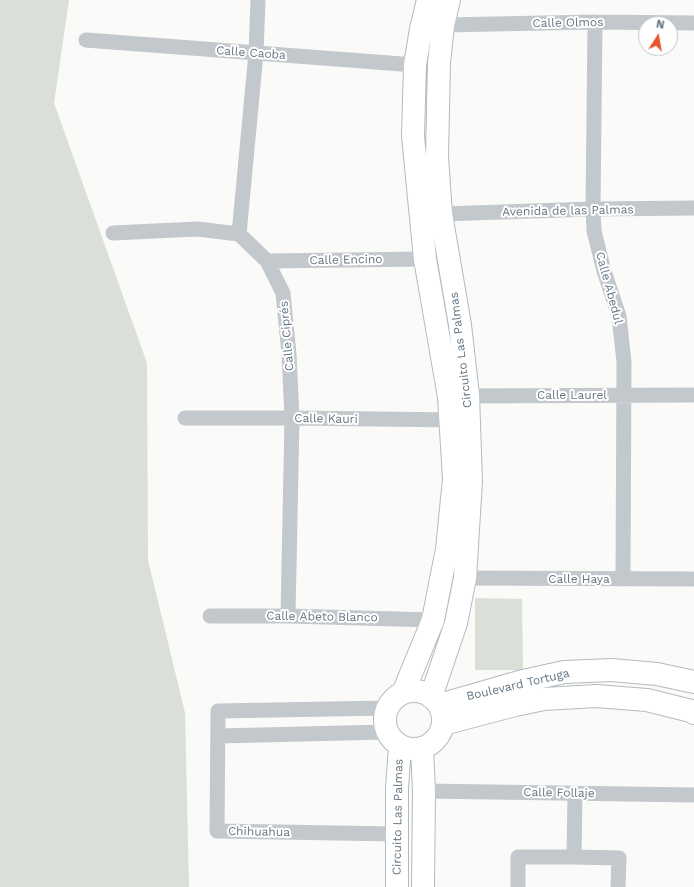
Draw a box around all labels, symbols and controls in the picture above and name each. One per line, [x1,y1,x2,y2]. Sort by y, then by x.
street label: Calle Olmos [532,15,604,31]
north arrow [638,16,678,56]
text: N [655,18,665,32]
street label: Calle Caoba [216,43,286,63]
street label: Avenida de las Palmas [502,203,634,219]
street label: Calle Abedul [592,250,626,326]
street label: Calle Encino [309,252,383,268]
street label: Circuito Las Palmas [447,291,475,409]
street label: Calle Ciprés [277,300,297,372]
street label: Calle Laurel [537,388,607,402]
street label: Calle Kauri [294,411,358,427]
street label: Calle Haya [548,572,610,586]
street label: Calle Abeto Blanco [266,609,378,625]
street label: Boulevard Tortuga [465,666,571,704]
street label: Circuito Las Palmas [390,759,406,875]
street label: Calle Follaje [523,785,595,801]
street label: Chihuahua [228,824,290,840]

